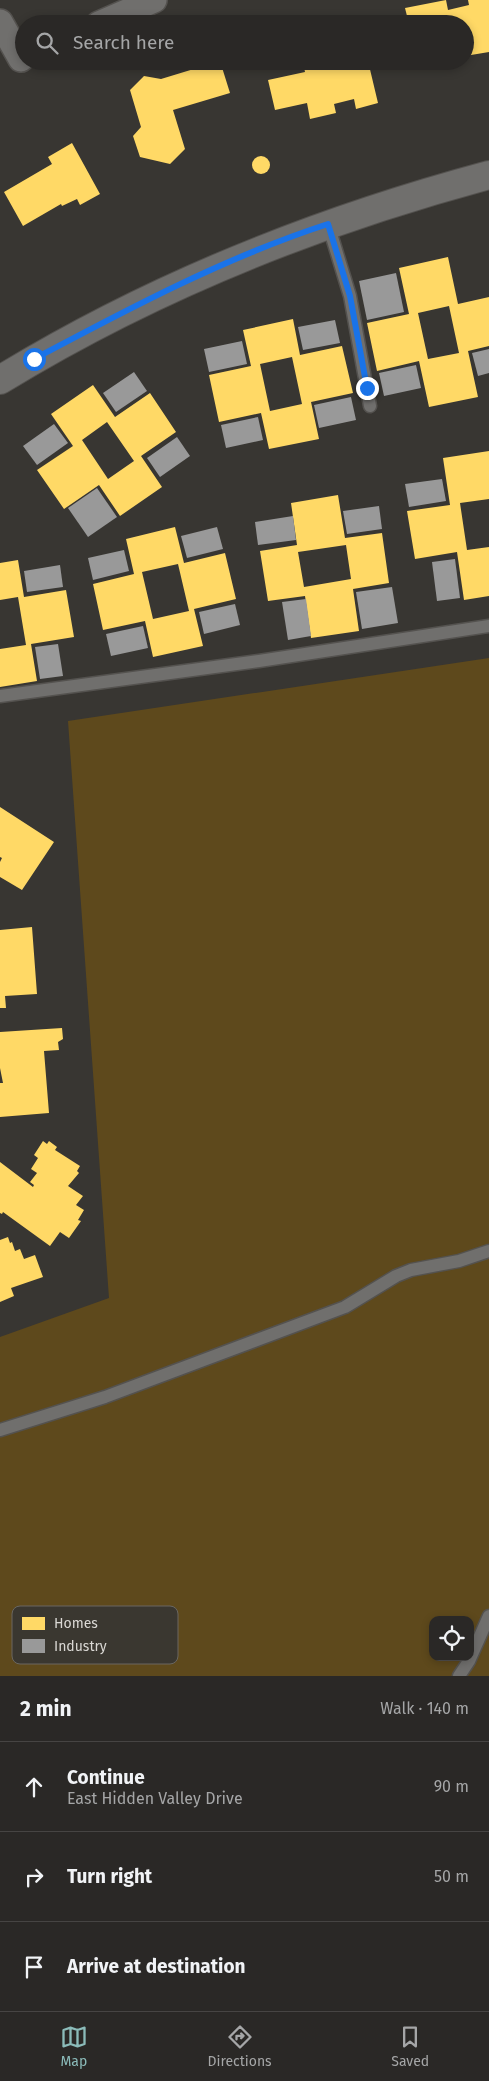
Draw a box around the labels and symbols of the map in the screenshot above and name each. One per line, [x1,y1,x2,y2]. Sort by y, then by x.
route start [23,348,46,371]
route end [356,377,379,400]
legend [12,1606,178,1664]
text: Homes [54,1615,98,1632]
text: Industry [54,1638,107,1655]

